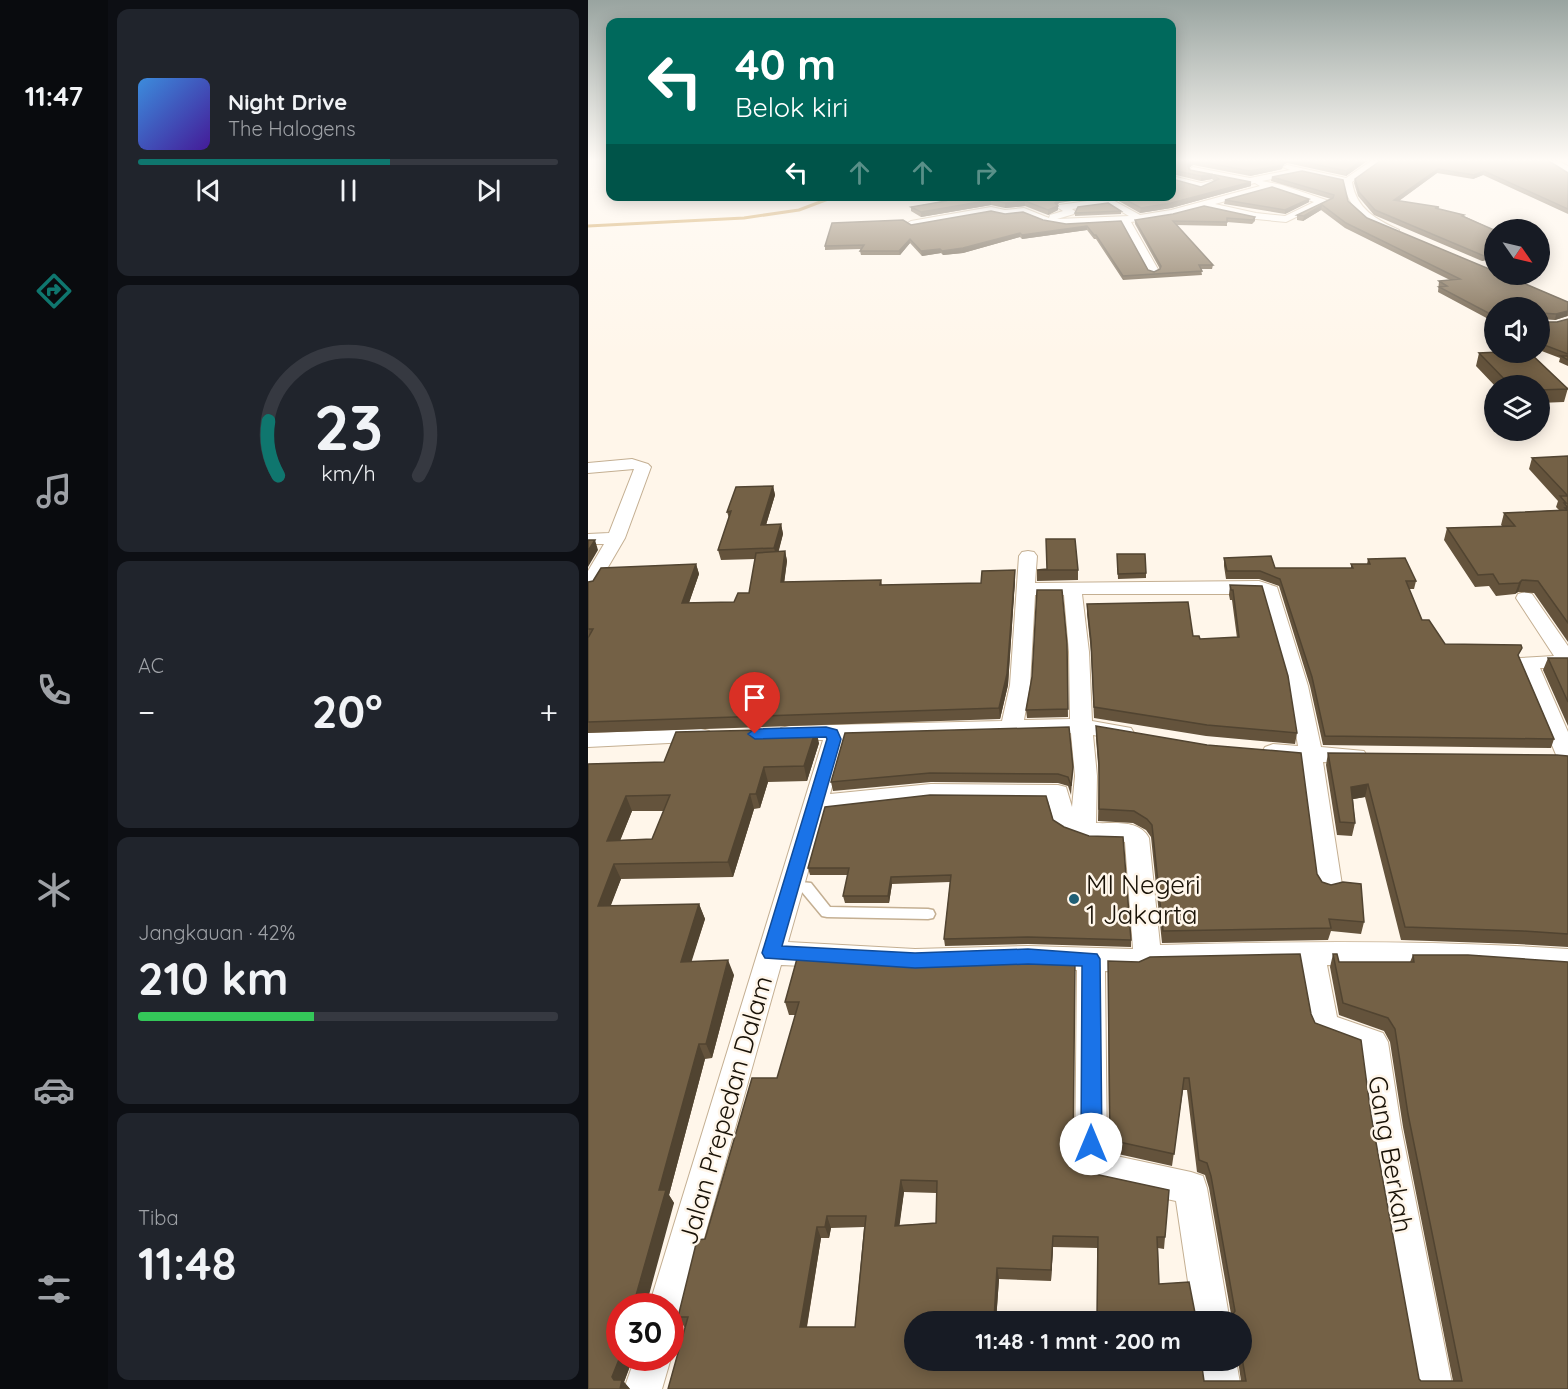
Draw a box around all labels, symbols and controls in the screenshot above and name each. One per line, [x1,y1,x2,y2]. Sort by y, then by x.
text: 40 m [735,38,836,91]
icon: left [636,42,714,120]
text: 11:47 [25,79,83,113]
text: Night Drive [228,88,347,116]
text: Belok kiri [735,90,848,124]
text: The Halogens [228,116,356,141]
icon: left [780,156,813,189]
icon: ahead [843,156,876,189]
icon: ahead [906,156,939,189]
icon: right [969,156,1002,189]
icon: previous [192,174,225,207]
icon: pause [332,174,365,207]
icon: next [472,174,505,207]
north arrow [1484,219,1550,285]
map controls [1484,219,1550,441]
icon: directions [33,270,75,312]
button: sound [1484,297,1550,363]
button: layers [1484,375,1550,441]
text: 23 [313,388,383,466]
text: km/h [321,460,375,486]
icon: music [33,470,75,512]
text: AC [138,653,164,678]
icon: phone [33,669,75,711]
pin [729,672,780,734]
icon: arrive [738,681,771,714]
text: 20° [312,683,383,739]
text: − [138,691,155,732]
text: + [539,691,558,732]
place label: MI Negeri 1 Jakarta [1086,868,1201,931]
icon: climate [33,869,75,911]
marker: MI Negeri 1 Jakarta [1067,892,1081,906]
text: Jangkauan · 42% [138,920,295,945]
text: 210 km [138,950,288,1006]
street label: Jalan Prepedan Dalam [671,972,779,1248]
icon: car [33,1069,75,1111]
street label: Gang Berkah [1361,1073,1421,1235]
position arrow [1059,1112,1123,1176]
text: Tiba [138,1205,179,1230]
text: 11:48 [138,1235,236,1291]
icon: filters [33,1268,75,1310]
speed limit sign: 30 [606,1293,684,1371]
text: 11:48 · 1 mnt · 200 m [975,1327,1181,1355]

